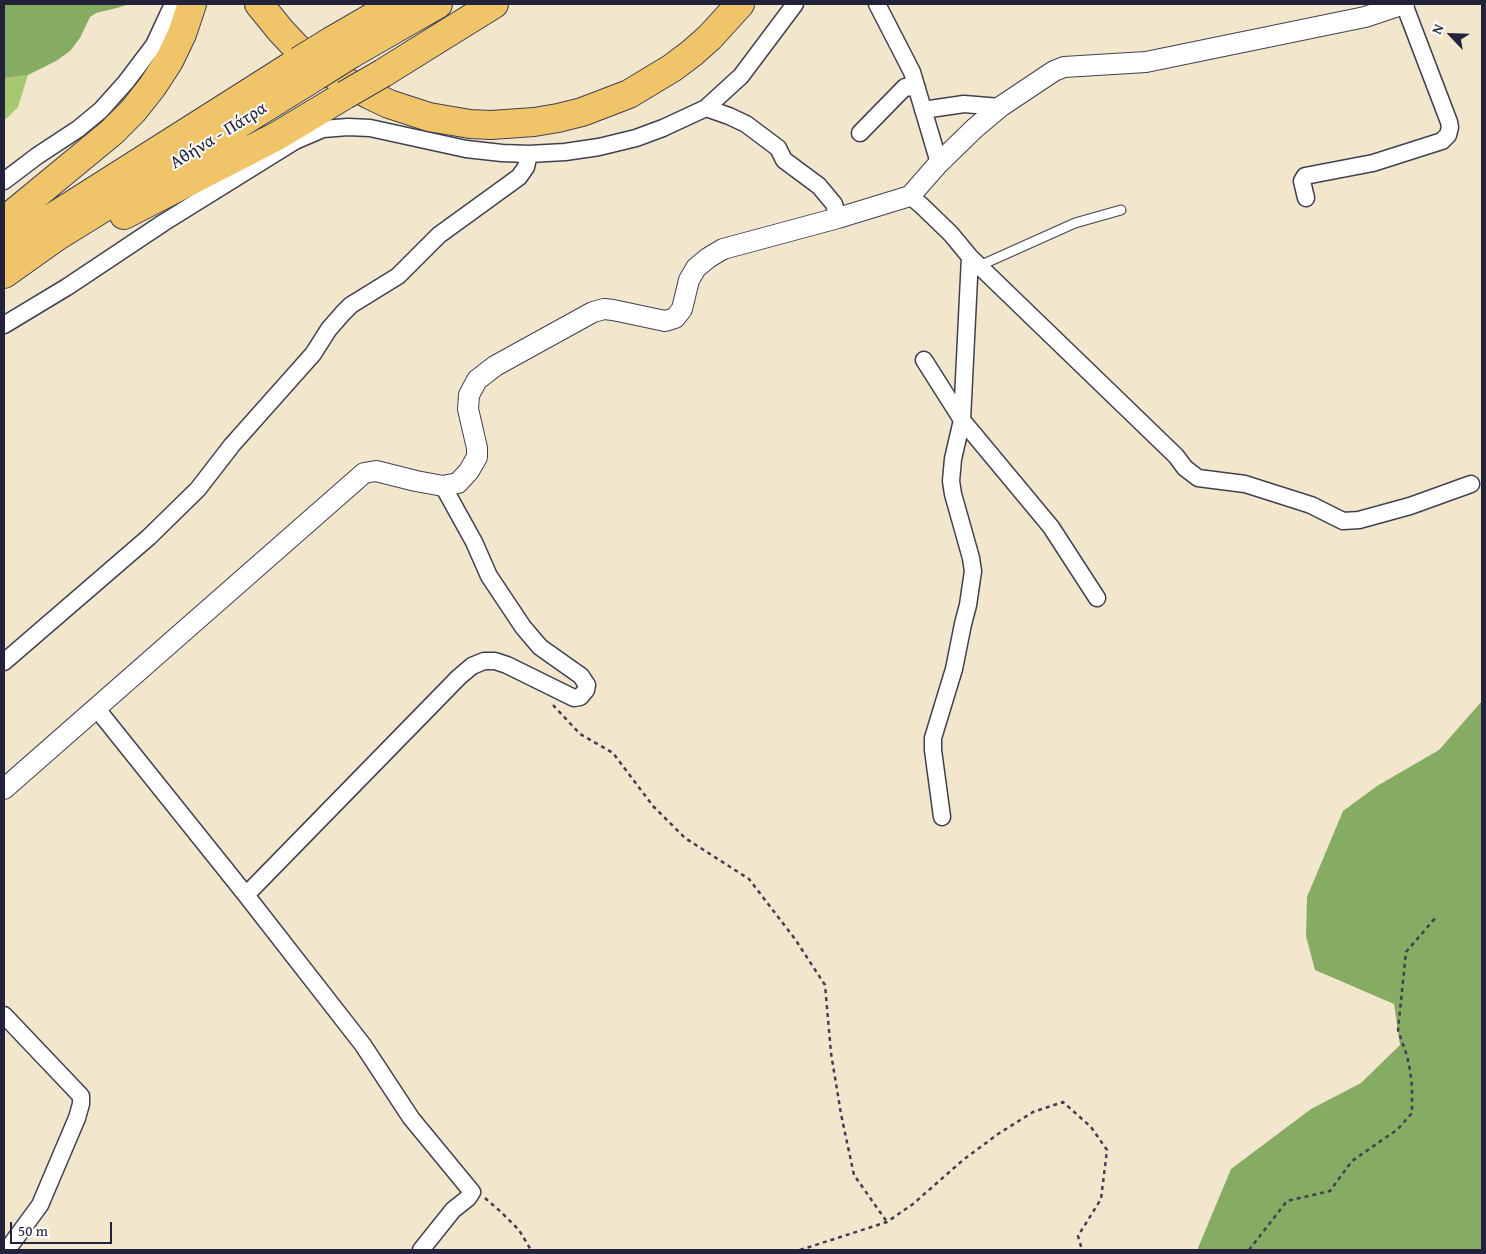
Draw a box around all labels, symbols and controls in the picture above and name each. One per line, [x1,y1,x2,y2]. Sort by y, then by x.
north arrow [1426,10,1476,60]
text: N [1426,21,1448,37]
street label: Αθήνα - Πάτρα [166,98,272,174]
scale bar [12,1212,115,1244]
text: 50 m [18,1220,48,1241]

